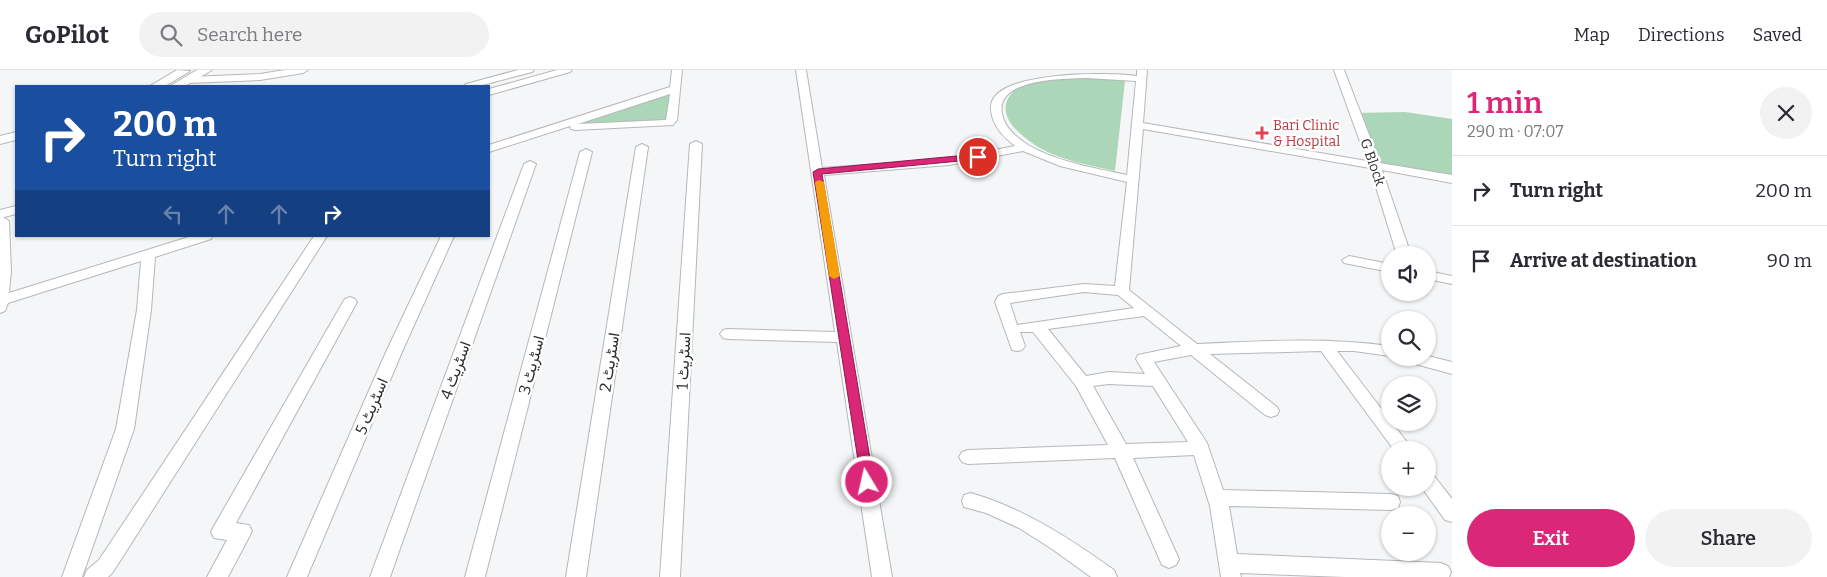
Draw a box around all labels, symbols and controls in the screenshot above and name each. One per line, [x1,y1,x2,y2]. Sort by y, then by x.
search box [139,12,489,57]
text: GoPilot [25,21,109,49]
icon: search [157,21,185,49]
text: Search here [197,23,303,46]
text: Map [1574,24,1610,46]
text: Directions [1638,24,1725,46]
text: Saved [1753,24,1802,46]
text: 1 min [1467,85,1542,121]
button: close [1760,87,1812,139]
text: 200 m [113,103,217,145]
icon: right [30,105,95,170]
place label: Bari Clinic & Hospital [1273,117,1340,150]
text: 290 m · 07:07 [1467,122,1564,141]
marker: Bari Clinic & Hospital [1255,126,1269,140]
pin [957,136,999,178]
street label: G Block [1357,136,1389,188]
icon: arrive [964,143,992,171]
text: Turn right [113,145,216,172]
icon: right [1467,177,1495,205]
text: Turn right [1510,179,1603,202]
text: 200 m [1755,179,1812,202]
icon: left [159,200,187,228]
icon: ahead [212,200,240,228]
icon: ahead [265,200,293,228]
icon: right [318,200,346,228]
map controls [1381,246,1436,561]
button: sound [1381,246,1436,301]
icon: arrive [1467,247,1495,275]
text: Arrive at destination [1510,249,1697,272]
text: 90 m [1767,249,1812,272]
button: search [1381,311,1436,366]
street label: اسٹریٹ 2 [595,331,625,393]
street label: اسٹریٹ 1 [673,332,695,390]
street label: اسٹریٹ 3 [515,334,549,397]
street label: اسٹریٹ 4 [436,339,476,402]
street label: اسٹریٹ 5 [351,375,393,438]
button: layers [1381,376,1436,431]
button: + [1381,441,1436,496]
position arrow [840,455,892,507]
button: − [1381,506,1436,561]
button: Exit [1467,509,1635,567]
button: Share [1645,509,1812,567]

